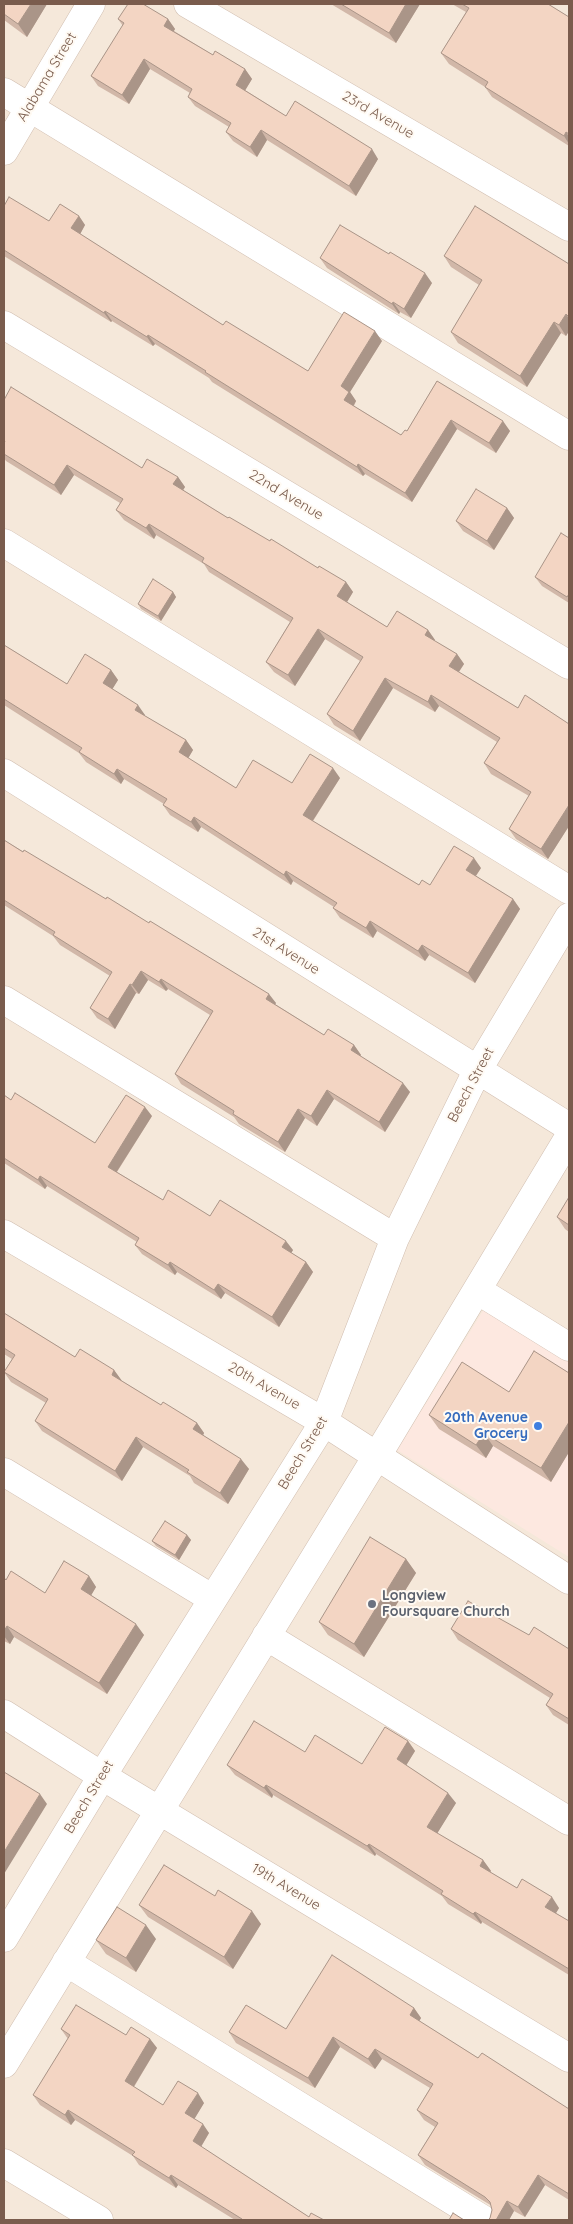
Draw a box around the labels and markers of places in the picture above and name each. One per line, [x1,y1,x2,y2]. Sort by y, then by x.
place label: 20th Avenue Grocery [444,1410,528,1442]
marker: 20th Avenue Grocery [532,1420,544,1432]
place label: Longview Foursquare Church [382,1588,510,1620]
marker: Longview Foursquare Church [366,1598,378,1610]

